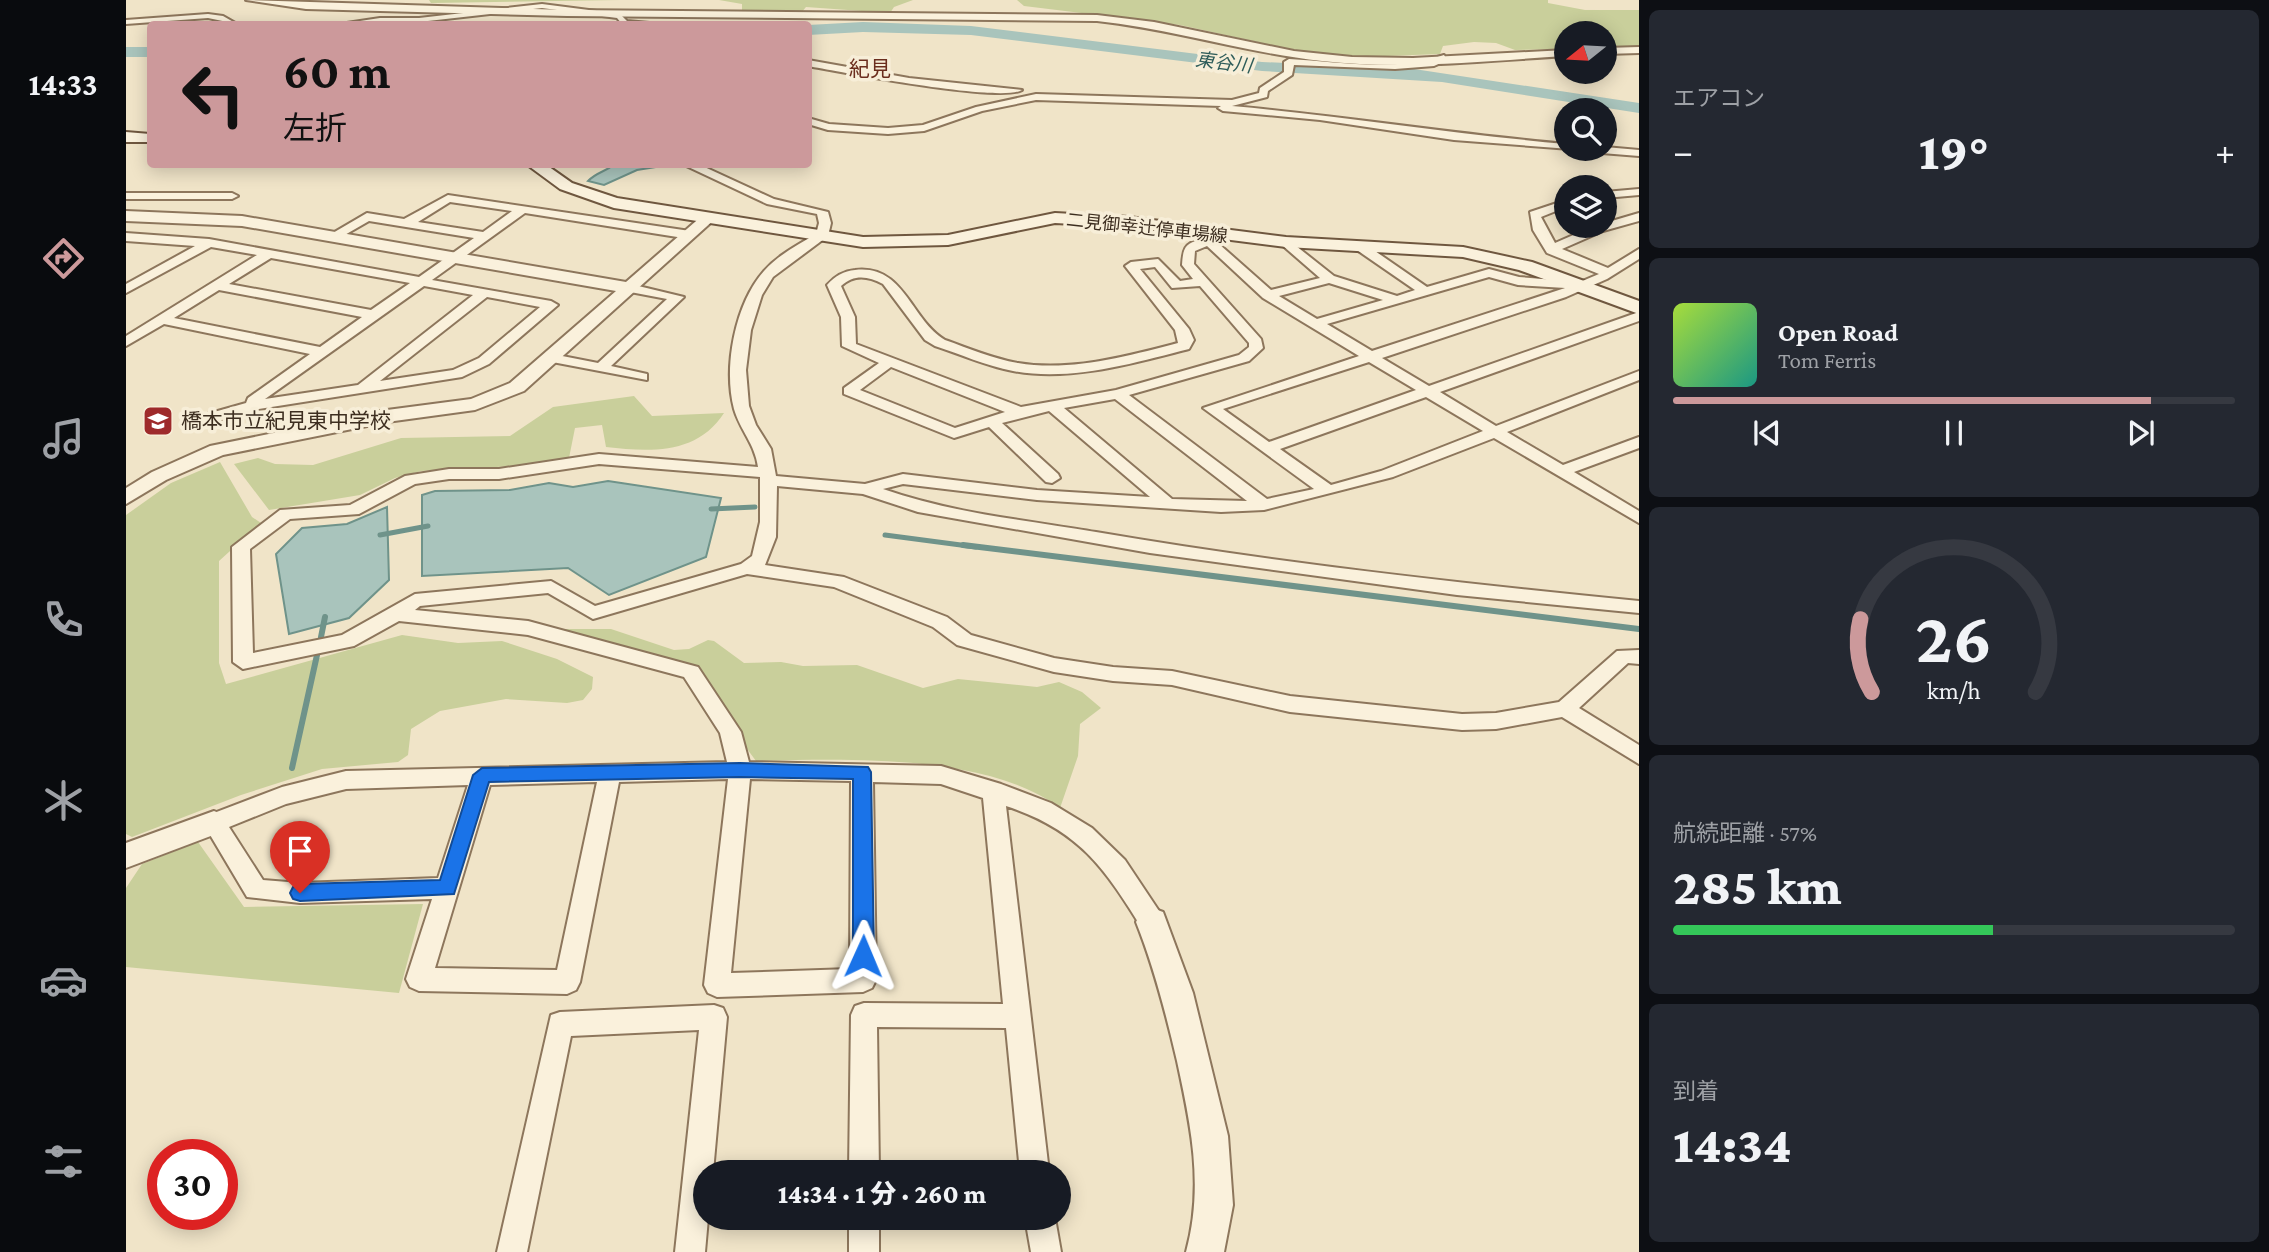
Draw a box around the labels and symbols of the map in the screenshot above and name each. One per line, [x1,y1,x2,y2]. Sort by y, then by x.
north arrow [1554,21,1617,84]
water label: 東谷川 [1194,49,1255,77]
district label: 紀見 [849,57,891,81]
street label: 二見御幸辻停車場線 [1065,210,1229,246]
school or university icon: 橋本市立紀見東中学校 [141,404,175,438]
place label: 橋本市立紀見東中学校 [181,409,391,433]
pin [270,821,330,893]
position arrow [826,919,900,993]
speed limit sign: 30 [147,1139,238,1230]

